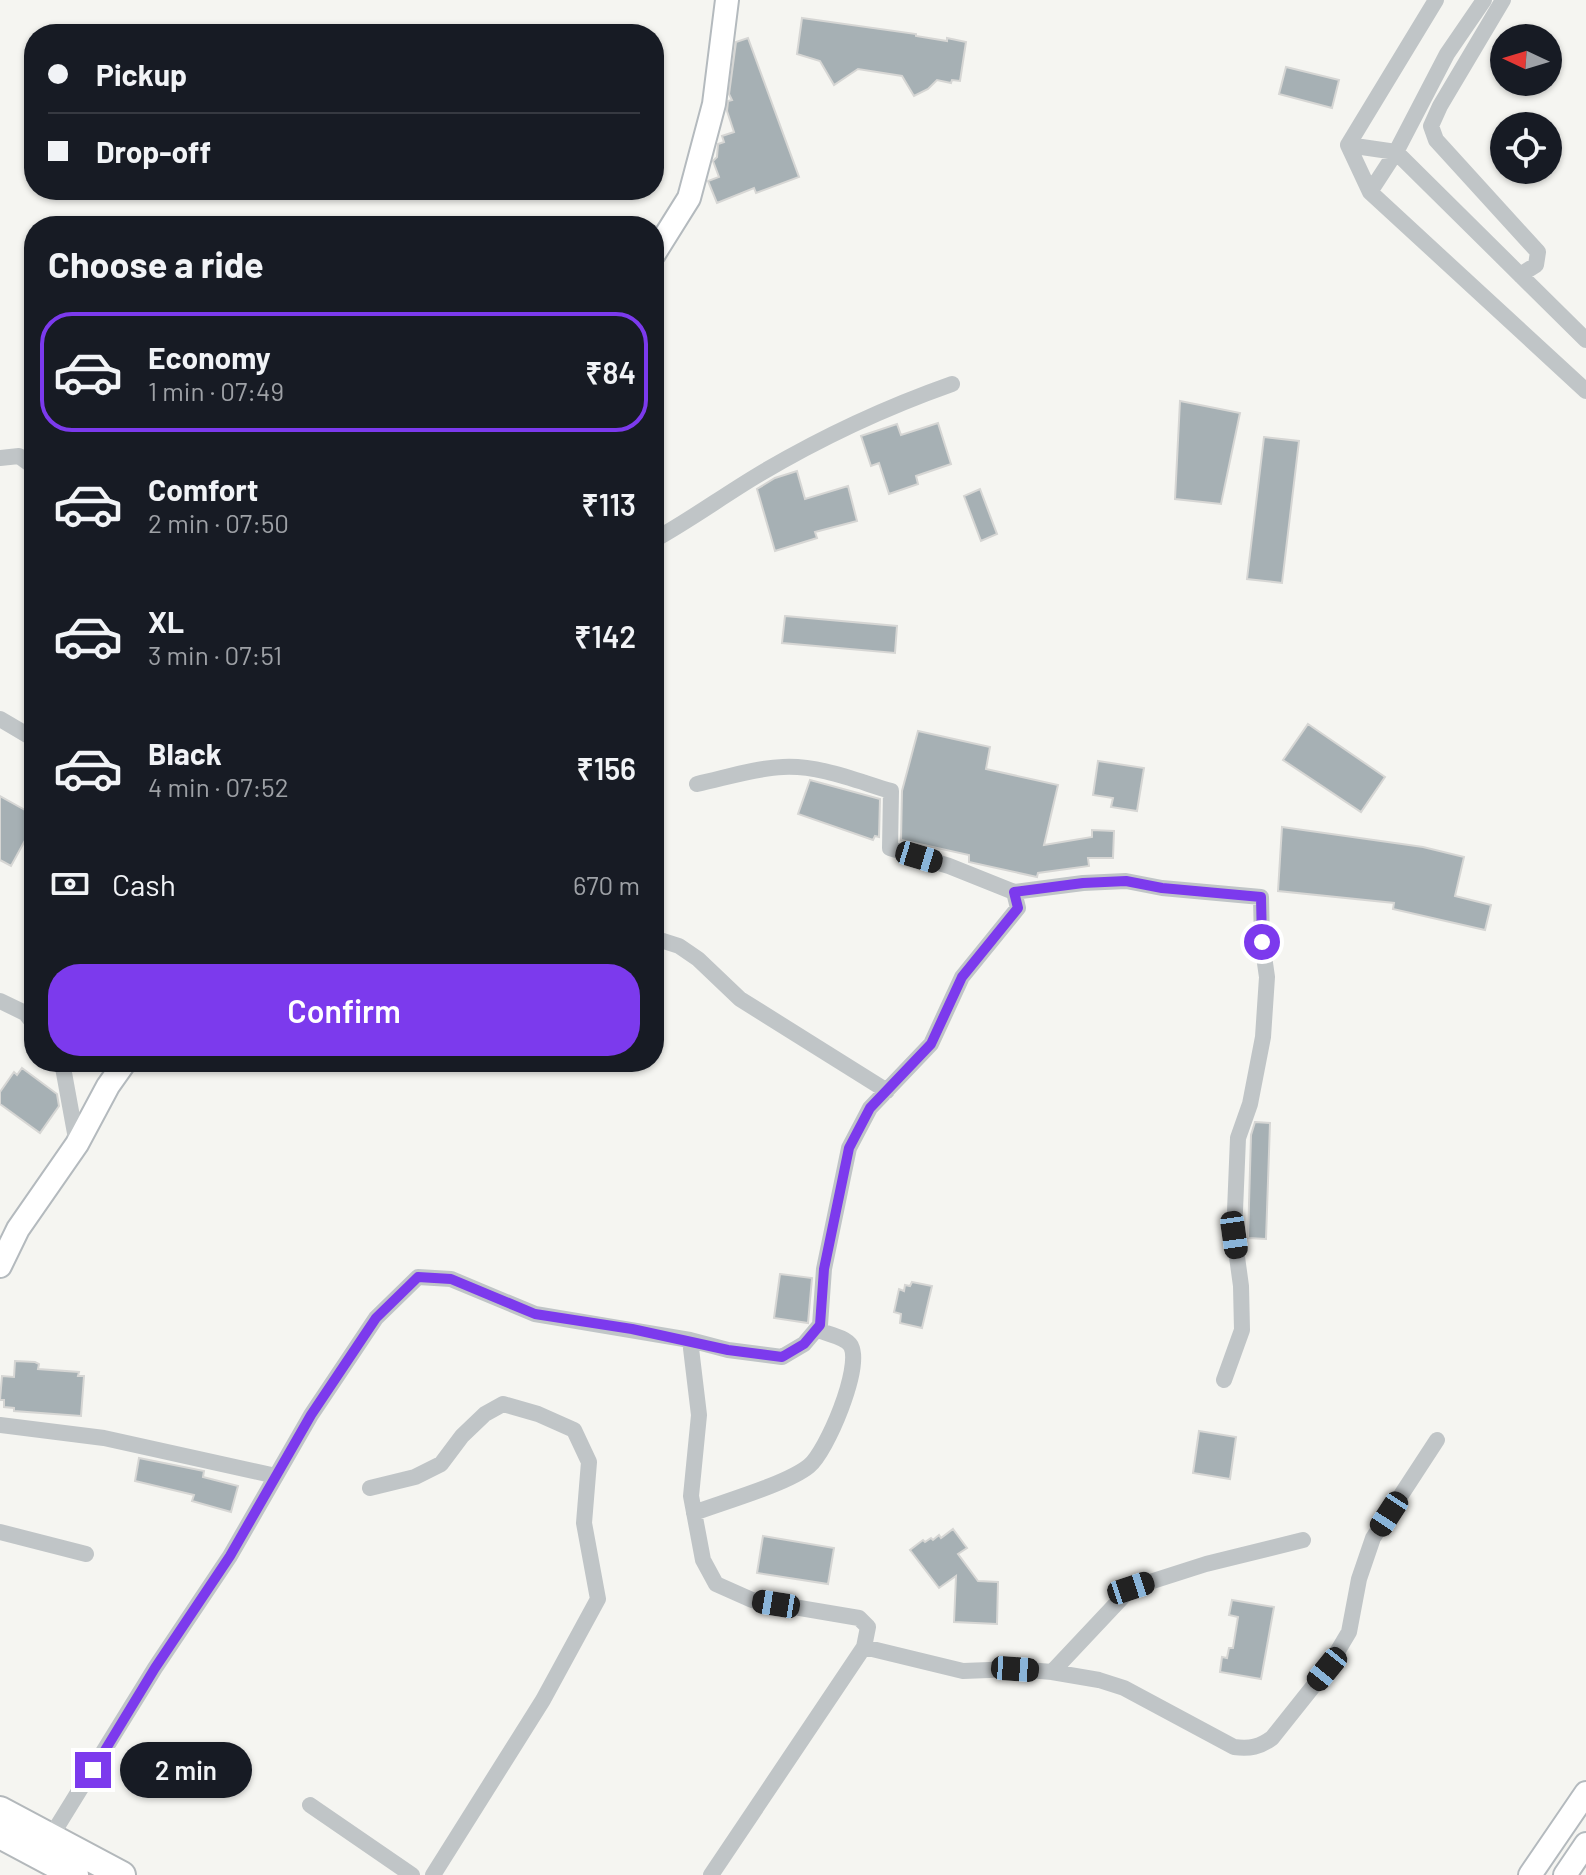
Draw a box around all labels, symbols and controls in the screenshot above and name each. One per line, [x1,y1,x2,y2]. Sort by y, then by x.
north arrow [1490,24,1562,96]
map controls [1490,24,1562,184]
text: Pickup [96,56,187,92]
button: locate [1490,112,1562,184]
text: Drop-off [96,133,211,169]
text: Choose a ride [48,242,264,285]
icon: car [52,336,124,408]
text: Economy [148,339,271,375]
text: ₹84 [585,354,636,390]
text: 1 min · 07:49 [148,375,284,406]
icon: car [52,468,124,540]
text: Comfort [148,471,258,507]
text: ₹113 [582,486,636,522]
text: 2 min · 07:50 [148,507,289,538]
icon: car [52,600,124,672]
text: XL [148,603,184,639]
text: ₹142 [574,618,636,654]
text: 3 min · 07:51 [148,639,282,670]
icon: car [52,732,124,804]
text: Black [148,735,222,771]
text: ₹156 [576,750,636,786]
text: 4 min · 07:52 [148,771,289,802]
car [893,839,945,875]
icon: cash [48,862,92,906]
text: Cash [112,866,176,902]
text: 670 m [573,869,640,900]
route start [1244,924,1280,960]
button: Confirm [48,964,640,1056]
car [1219,1210,1249,1260]
car [1366,1487,1412,1541]
car [1104,1569,1158,1607]
car [750,1588,802,1620]
car [1303,1643,1351,1695]
car [990,1655,1040,1683]
callout: 2 min [121,1742,253,1798]
route end [75,1752,111,1788]
text: 2 min [155,1754,217,1785]

